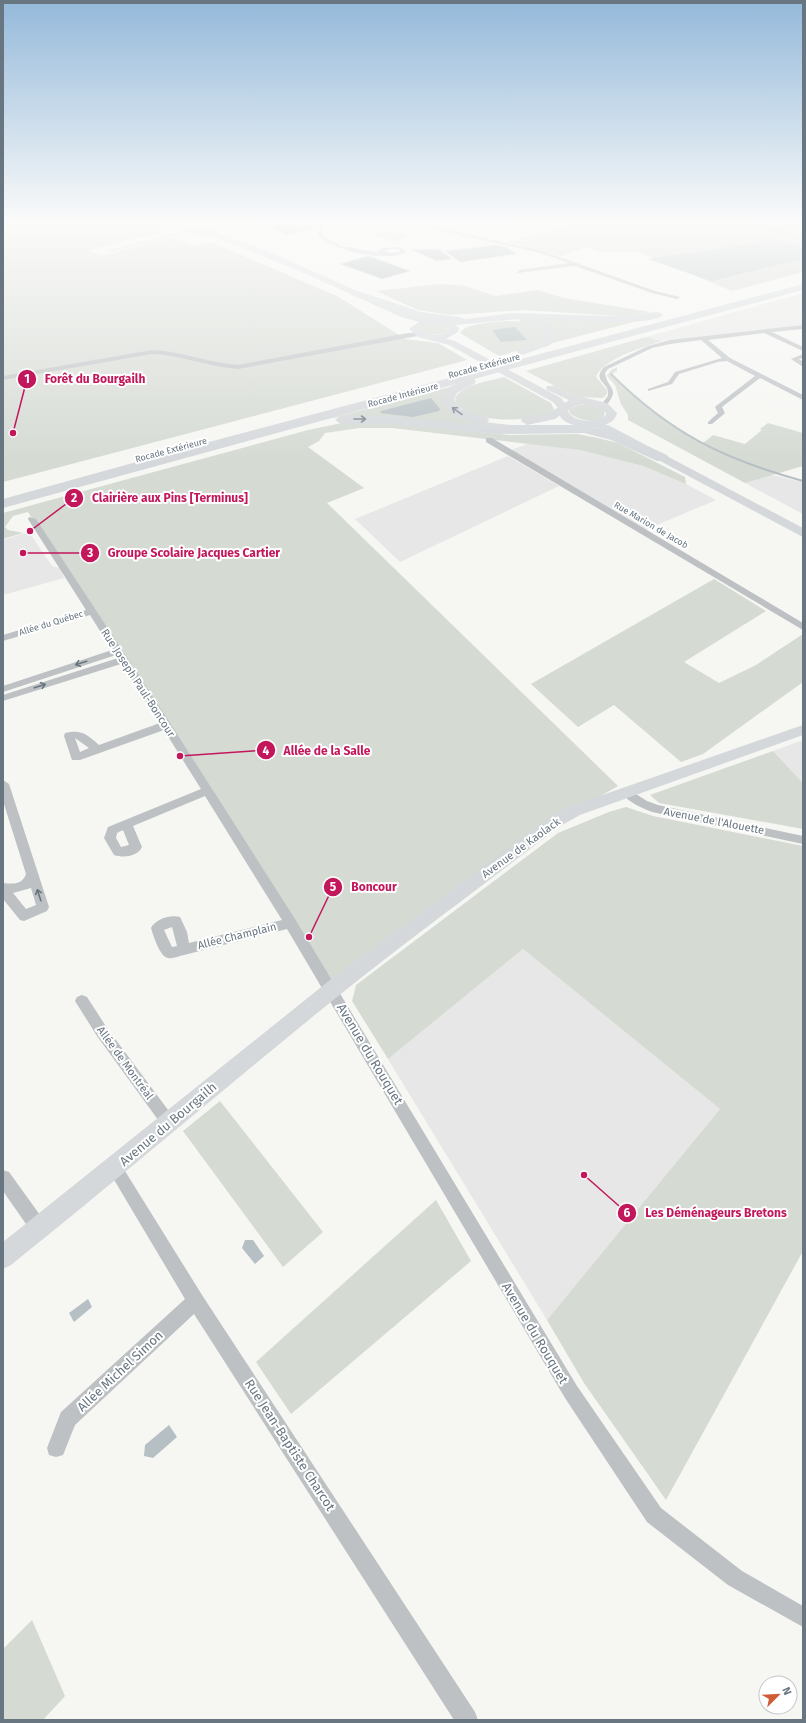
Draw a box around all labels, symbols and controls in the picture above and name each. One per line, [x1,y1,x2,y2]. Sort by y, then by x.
street label: Rocade Extérieure [447,352,521,380]
callout: Forêt du Bourgailh [17,367,154,391]
text: 1 [24,372,30,386]
text: Forêt du Bourgailh [45,372,145,386]
street label: Rocade Intérieure [367,381,439,409]
one-way arrow [452,407,463,415]
one-way arrow [353,415,366,423]
street label: Rocade Extérieure [134,436,208,464]
callout: Clairière aux Pins [Terminus] [64,486,256,510]
text: 2 [71,491,77,505]
text: Clairière aux Pins [Terminus] [92,491,248,505]
street label: Rue Marion de Jacob [612,500,690,550]
callout: Groupe Scolaire Jacques Cartier [80,541,289,565]
text: 3 [86,546,93,560]
text: Groupe Scolaire Jacques Cartier [108,546,280,560]
street label: Allée du Québec [18,608,85,638]
street label: Rue Joseph Paul-Boncour [98,627,178,740]
one-way arrow [75,660,88,667]
one-way arrow [34,682,47,689]
callout: Allée de la Salle [256,738,379,762]
text: 4 [263,744,270,758]
text: Allée de la Salle [283,744,371,758]
street label: Avenue de l'Alouette [663,805,765,837]
street label: Avenue de Kaolack [479,815,563,881]
callout: Boncour [323,875,405,899]
text: 5 [330,880,337,894]
text: Boncour [351,880,397,894]
one-way arrow [35,889,42,902]
street label: Allée Champlain [196,920,278,952]
street label: Avenue du Rouquet [334,1001,406,1108]
street label: Allée de Montréal [94,1024,156,1102]
street label: Avenue du Bourgailh [116,1079,220,1169]
callout: Les Déménageurs Bretons [617,1201,795,1225]
text: 6 [624,1206,631,1220]
text: Les Déménageurs Bretons [645,1206,787,1220]
street label: Avenue du Rouquet [499,1280,571,1387]
street label: Allée Michel Simon [74,1327,166,1415]
street label: Rue Jean-Baptiste Charcot [242,1376,338,1514]
north arrow [758,1675,798,1715]
text: N [779,1685,794,1697]

